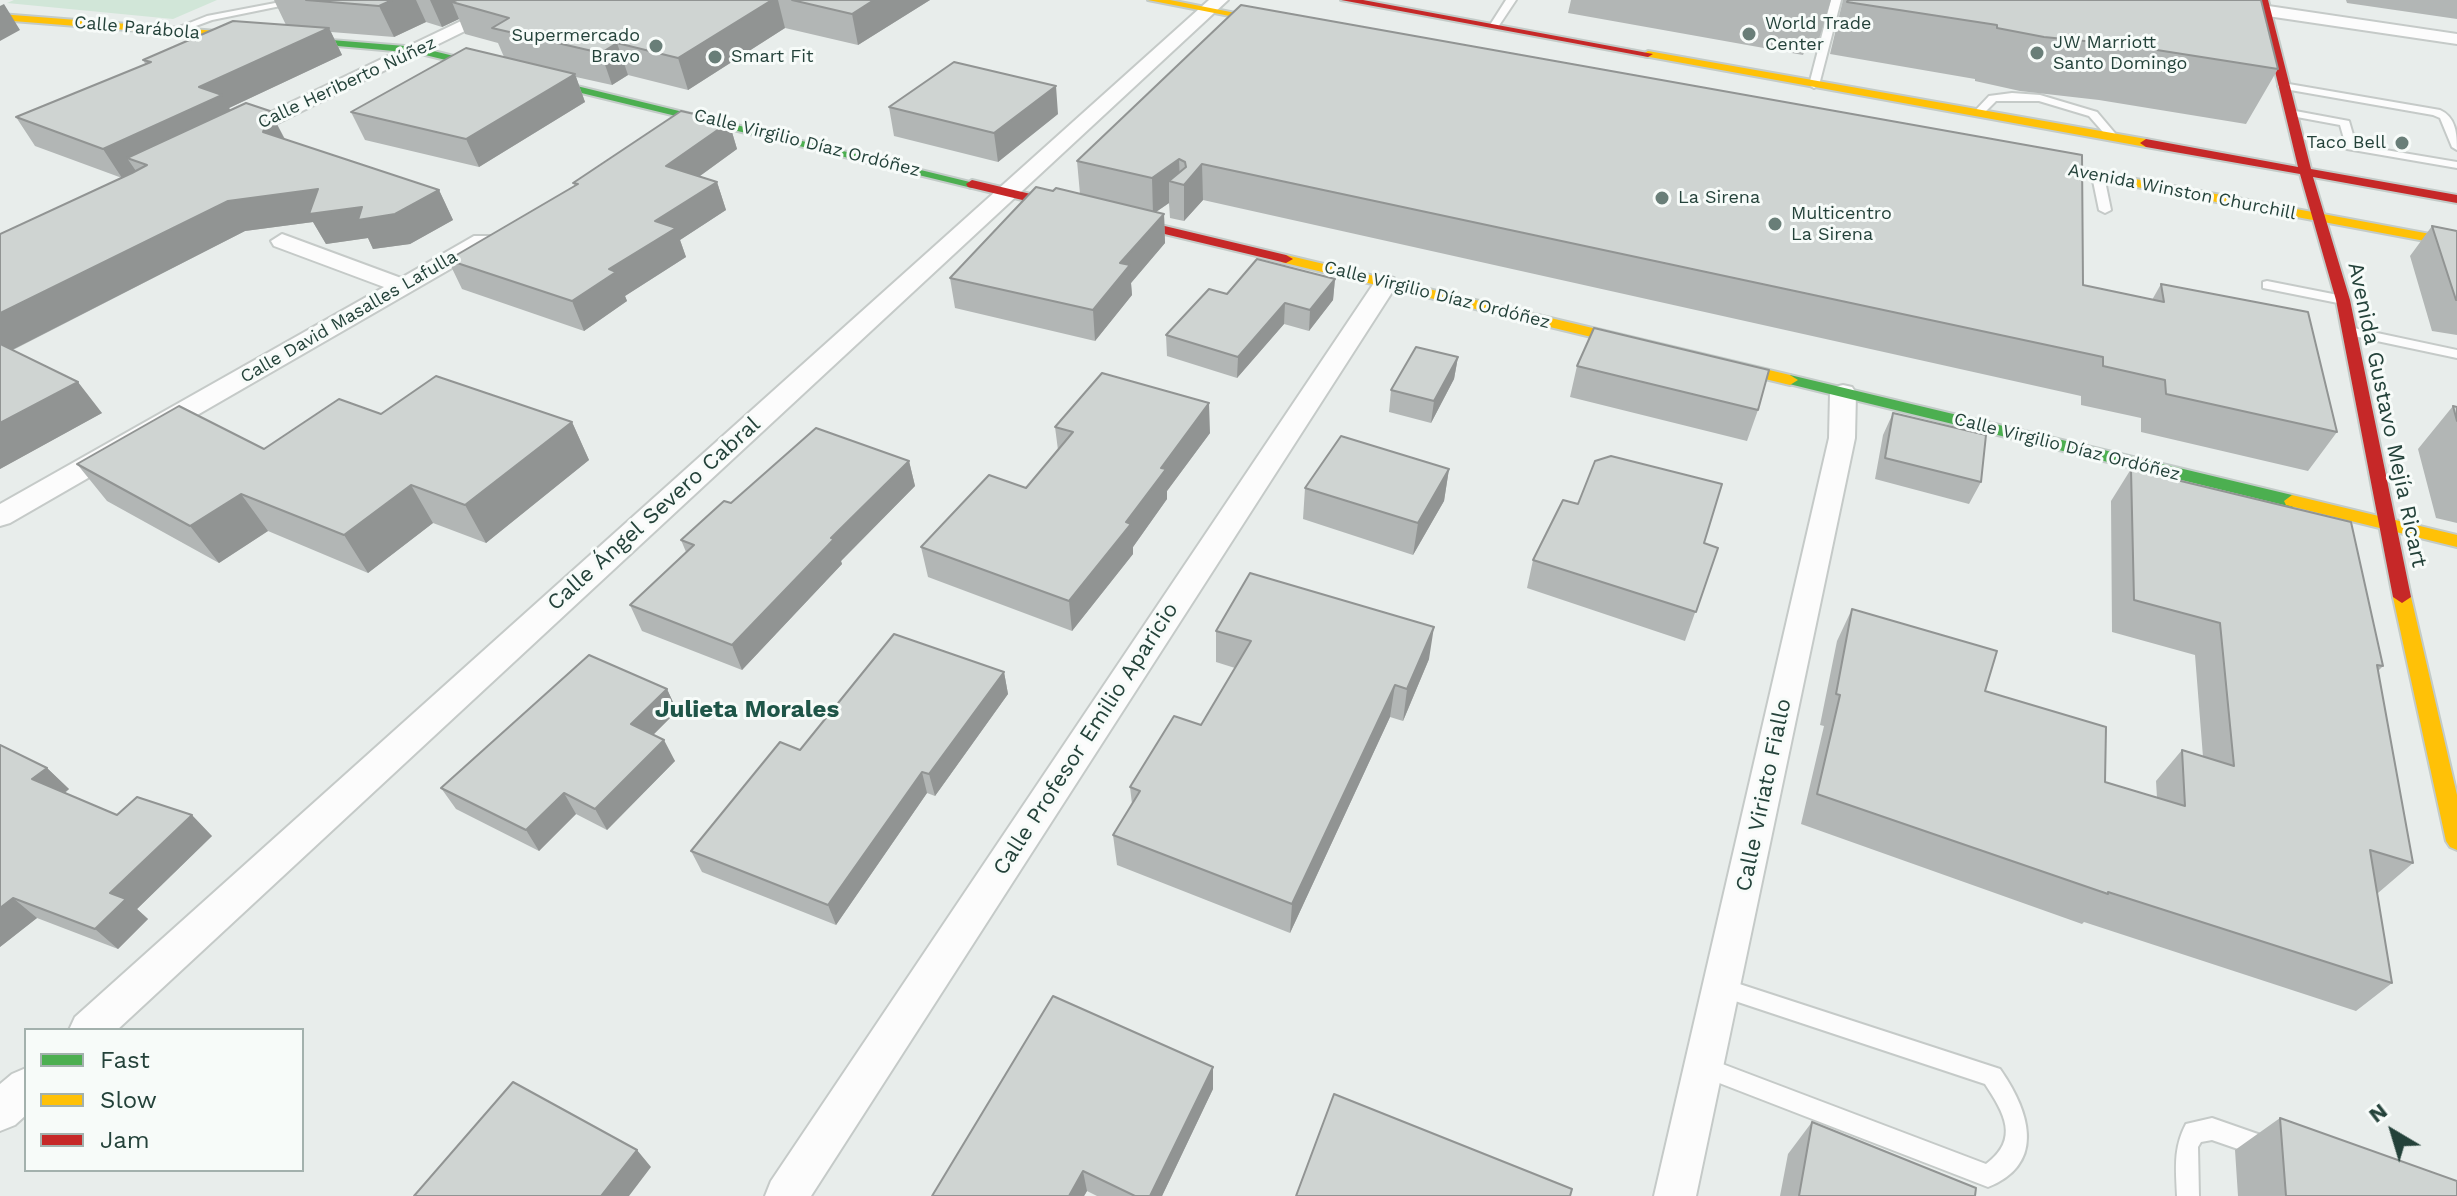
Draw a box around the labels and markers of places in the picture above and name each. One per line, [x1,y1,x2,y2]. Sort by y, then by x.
place label: World Trade Center [1765,13,1871,56]
place label: Supermercado Bravo [511,25,640,68]
marker: World Trade Center [1740,25,1758,43]
place label: JW Marriott Santo Domingo [2053,32,2187,74]
marker: Supermercado Bravo [647,37,665,55]
marker: JW Marriott Santo Domingo [2028,44,2046,62]
place label: Smart Fit [731,46,814,68]
marker: Smart Fit [706,48,724,66]
place label: Taco Bell [2307,132,2386,154]
marker: Taco Bell [2393,134,2411,152]
place label: La Sirena [1678,187,1760,209]
marker: La Sirena [1653,189,1671,207]
place label: Multicentro La Sirena [1791,203,1892,246]
marker: Multicentro La Sirena [1766,215,1784,233]

